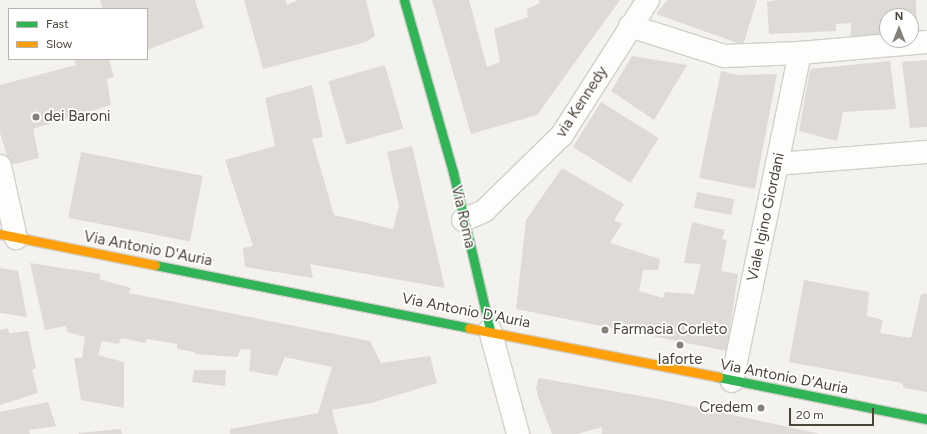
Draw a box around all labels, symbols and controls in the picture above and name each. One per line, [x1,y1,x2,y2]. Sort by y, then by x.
legend [8,8,148,60]
north arrow [879,8,919,48]
text: N [895,10,903,23]
text: Fast [46,17,69,31]
text: Slow [46,37,72,51]
street label: via Kennedy [552,63,612,141]
place label: dei Baroni [44,108,111,126]
marker: dei Baroni [31,112,41,122]
street label: Viale Igino Giordani [744,151,788,283]
street label: Via Roma [447,184,479,250]
street label: Via Antonio D'Auria [82,228,214,270]
street label: Via Antonio D'Auria [400,290,532,332]
place label: Farmacia Corleto [613,321,728,339]
marker: Farmacia Corleto [600,325,610,335]
marker: Iaforte [675,340,685,350]
place label: Iaforte [658,351,702,369]
street label: Via Antonio D'Auria [718,356,850,398]
place label: Credem [699,399,753,417]
scale bar [791,400,876,426]
marker: Credem [756,403,766,413]
text: 20 m [796,408,824,422]

